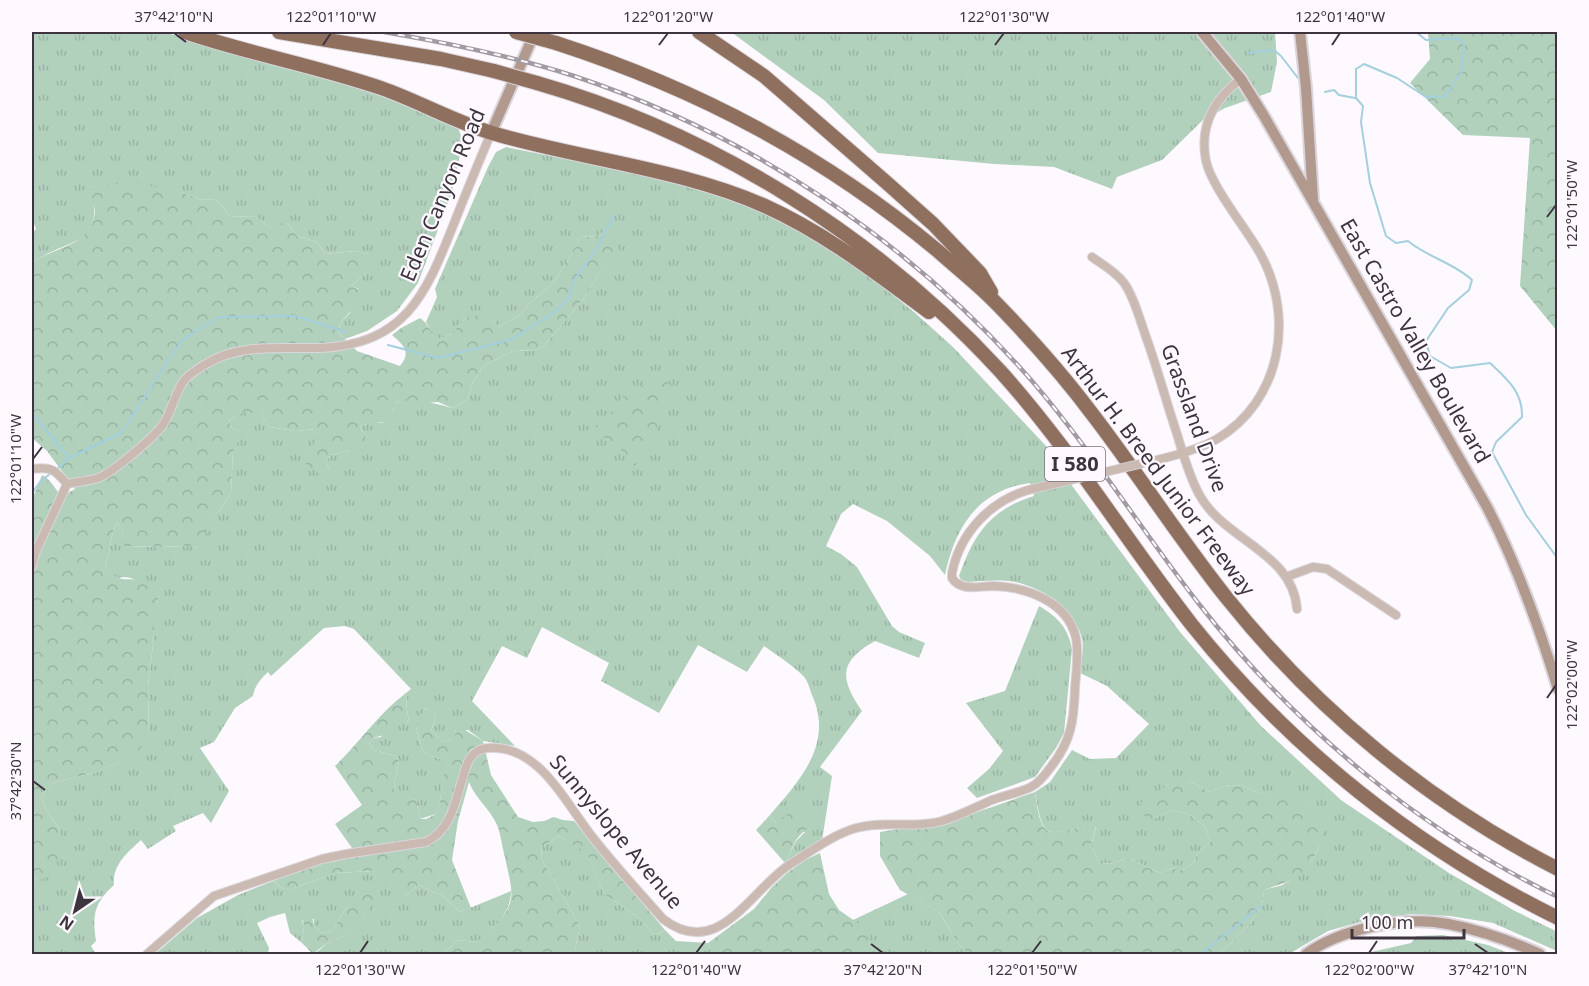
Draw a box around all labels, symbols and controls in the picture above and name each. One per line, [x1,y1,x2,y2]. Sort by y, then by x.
text: 37°42'10"N [135,6,213,26]
text: 122°01'10"W [286,6,376,26]
text: 122°01'20"W [623,6,713,26]
text: 122°01'30"W [959,6,1049,26]
text: 122°01'40"W [1295,6,1385,26]
street label: Eden Canyon Road [393,104,491,285]
text: 122°01'50"W [1561,160,1581,250]
street label: East Castro Valley Boulevard [1334,213,1497,468]
street label: Arthur H. Breed Junior Freeway [1056,340,1262,601]
street label: Grassland Drive [1155,340,1235,496]
text: 122°01'10"W [5,414,25,504]
road number: I 580 [1045,447,1105,481]
text: 122°02'00"W [1561,640,1581,730]
text: 37°42'30"N [5,742,25,820]
street label: Sunnyslope Avenue [544,748,690,914]
north arrow [45,881,105,941]
scale bar [1352,902,1464,940]
text: 100 m [1361,910,1413,934]
text: N [55,911,78,936]
text: 122°01'30"W [315,959,405,979]
text: 122°01'40"W [651,959,741,979]
text: 37°42'20"N [844,959,922,979]
text: 122°01'50"W [987,959,1077,979]
text: 122°02'00"W [1324,959,1414,979]
text: 37°42'10"N [1449,959,1527,979]

